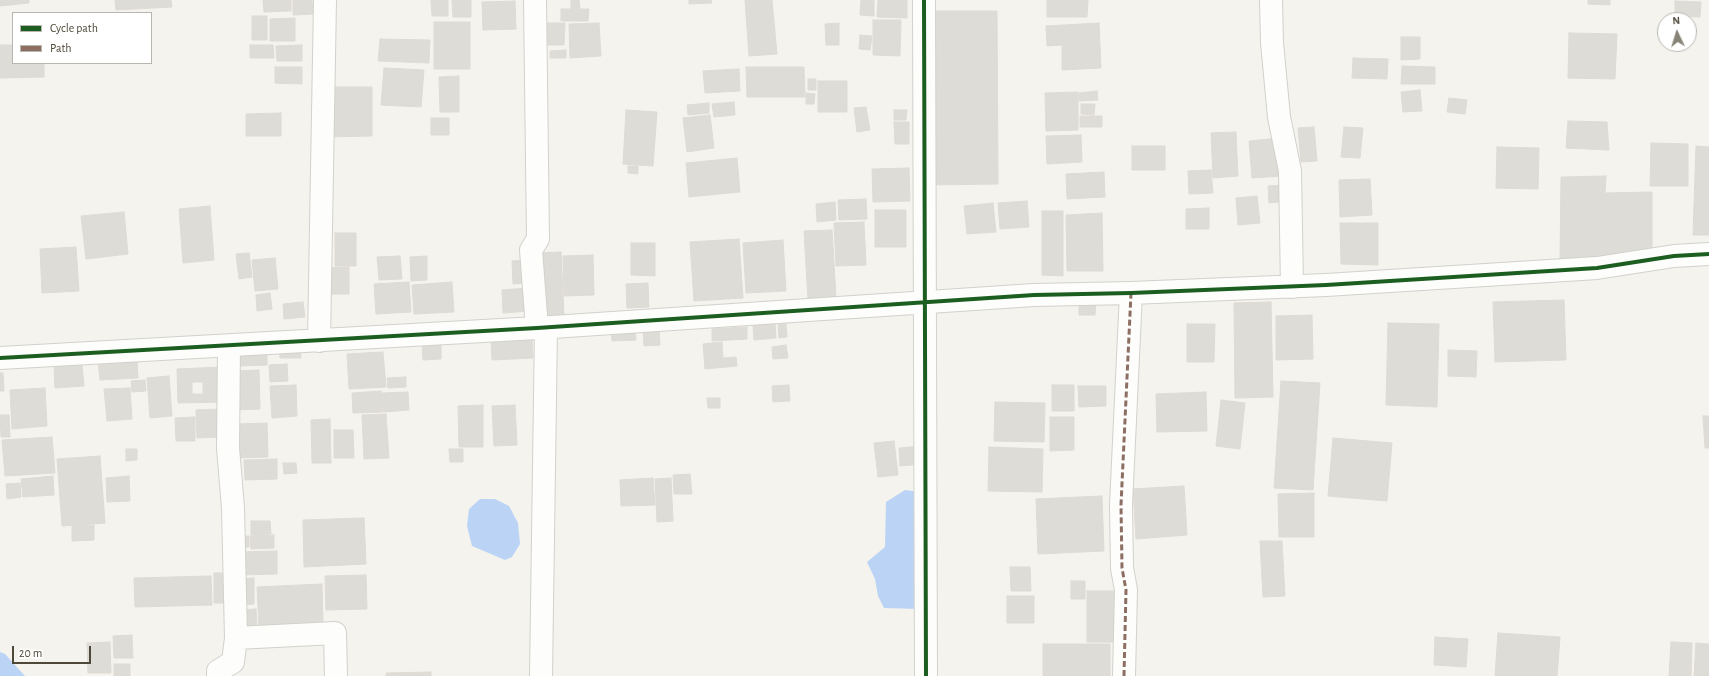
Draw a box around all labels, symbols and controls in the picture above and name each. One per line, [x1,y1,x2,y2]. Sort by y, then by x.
legend [12,12,152,64]
north arrow [1657,12,1697,52]
text: N [1672,15,1680,26]
text: Cycle path [50,22,98,34]
text: Path [50,42,72,54]
scale bar [14,638,93,664]
text: 20 m [19,647,42,659]

